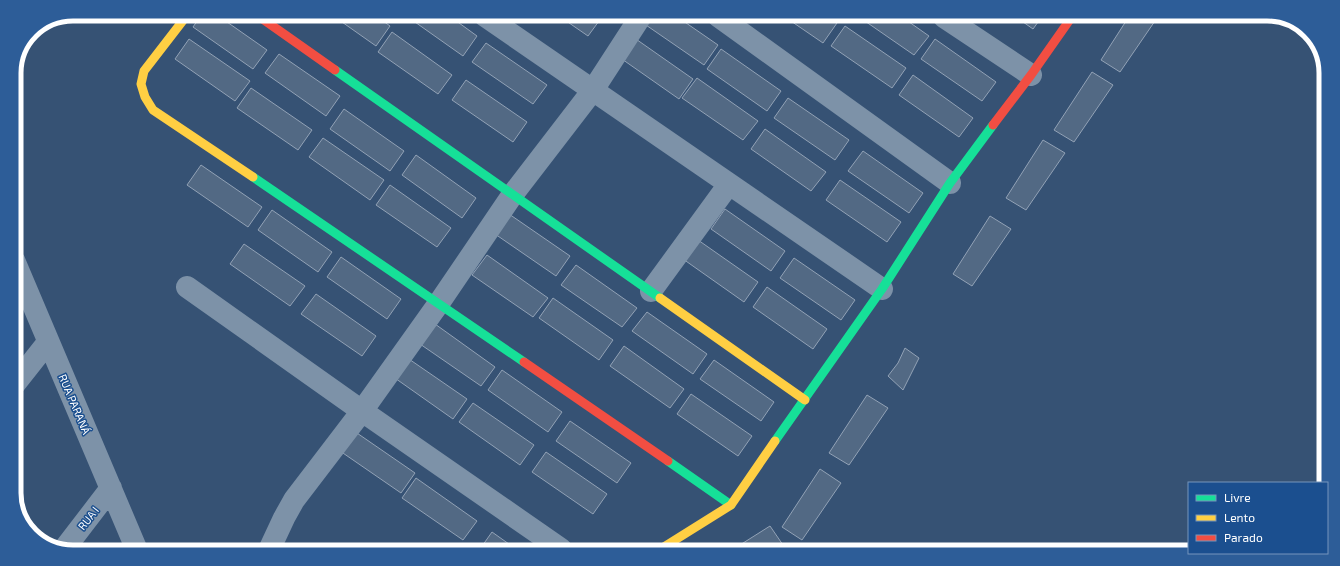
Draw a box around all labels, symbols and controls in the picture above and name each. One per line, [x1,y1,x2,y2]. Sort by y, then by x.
street label: RUA PARANÁ [56,372,94,436]
legend [1188,482,1328,554]
text: Livre [1224,490,1251,504]
street label: RUA I [75,504,101,532]
text: Lento [1224,510,1255,524]
text: Parado [1224,530,1263,544]

